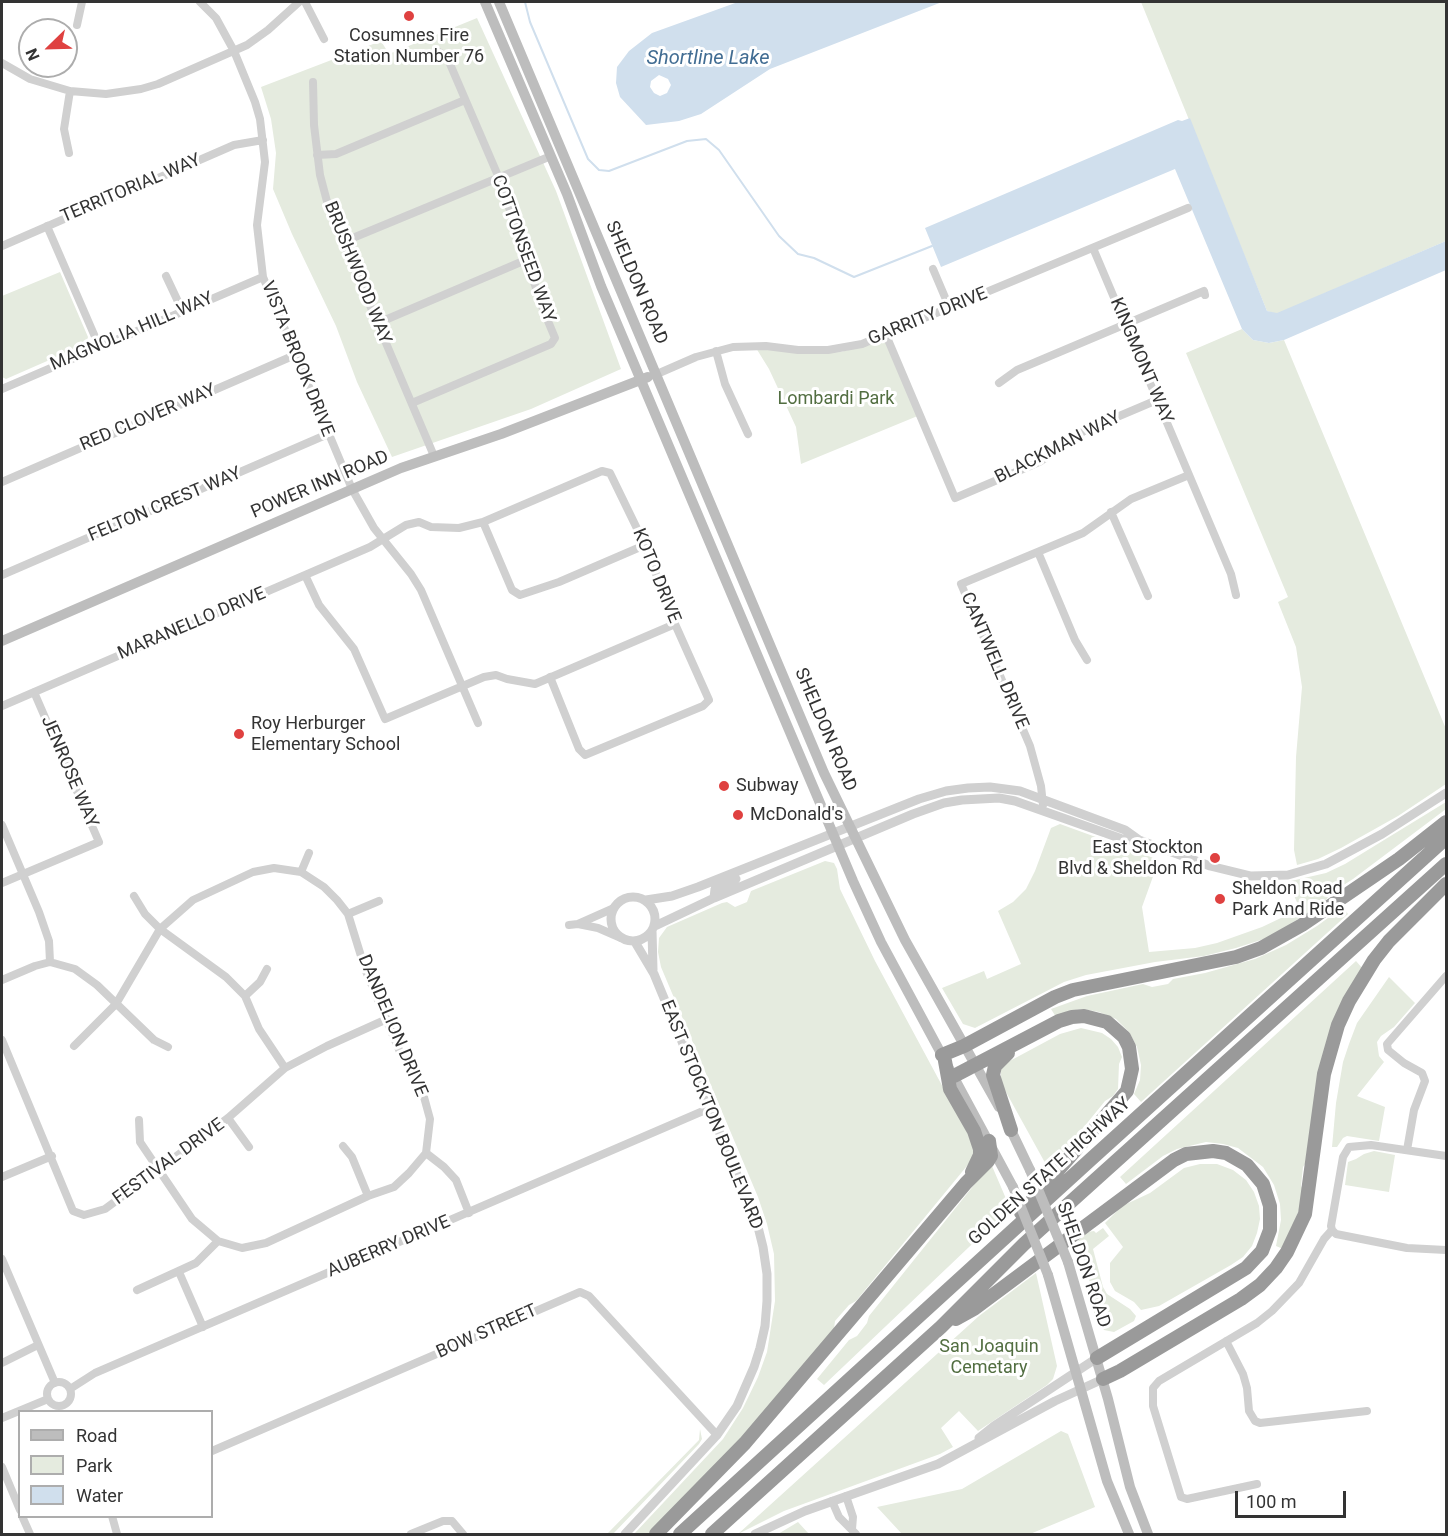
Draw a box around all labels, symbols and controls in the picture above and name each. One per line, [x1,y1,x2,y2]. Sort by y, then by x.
marker: Cosumnes Fire Station Number 76 [402,9,416,23]
north arrow [18,18,78,78]
place label: Cosumnes Fire Station Number 76 [334,25,484,68]
text: N [22,46,44,63]
water label: Shortline Lake [647,47,769,71]
street label: TERRITORIAL WAY [58,150,204,228]
street label: COTTONSEED WAY [486,172,560,326]
street label: BRUSHWOOD WAY [319,199,395,347]
street label: SHELDON ROAD [600,218,672,348]
street label: VISTA BROOK DRIVE [256,278,338,440]
street label: GARRITY DRIVE [865,283,991,351]
street label: MAGNOLIA HILL WAY [47,288,217,376]
street label: KINGMONT WAY [1105,295,1177,427]
street label: RED CLOVER WAY [77,380,219,456]
park label: Lombardi Park [778,388,894,410]
street label: BLACKMAN WAY [992,407,1124,489]
street label: POWER INN ROAD [248,446,392,524]
street label: FELTON CREST WAY [85,463,245,547]
street label: KOTO DRIVE [627,526,685,626]
street label: MARANELLO DRIVE [115,583,269,665]
street label: CANTWELL DRIVE [955,589,1033,733]
street label: SHELDON ROAD [789,665,861,795]
street label: JENROSE WAY [36,713,102,831]
place label: Roy Herburger Elementary School [251,713,400,756]
marker: Roy Herburger Elementary School [232,727,246,741]
place label: Subway [736,775,798,797]
marker: Subway [717,779,731,793]
place label: McDonald's [750,804,843,826]
marker: McDonald's [731,808,745,822]
place label: East Stockton Blvd & Sheldon Rd [1058,837,1203,880]
marker: East Stockton Blvd & Sheldon Rd [1208,851,1222,865]
place label: Sheldon Road Park And Ride [1232,878,1344,920]
marker: Sheldon Road Park And Ride [1213,892,1227,906]
street label: DANDELION DRIVE [352,952,432,1100]
street label: EAST STOCKTON BOULEVARD [655,997,767,1233]
street label: GOLDEN STATE HIGHWAY [965,1094,1135,1250]
street label: FESTIVAL DRIVE [109,1114,229,1210]
street label: SHELDON ROAD [1051,1199,1115,1331]
street label: AUBERRY DRIVE [324,1211,454,1283]
street label: BOW STREET [433,1300,541,1364]
park label: San Joaquin Cemetary [939,1336,1039,1378]
legend [18,1410,213,1518]
text: Road [76,1425,117,1446]
text: Park [76,1455,112,1476]
scale bar [1238,1479,1349,1517]
text: Water [76,1485,123,1506]
text: 100 m [1246,1491,1297,1512]

